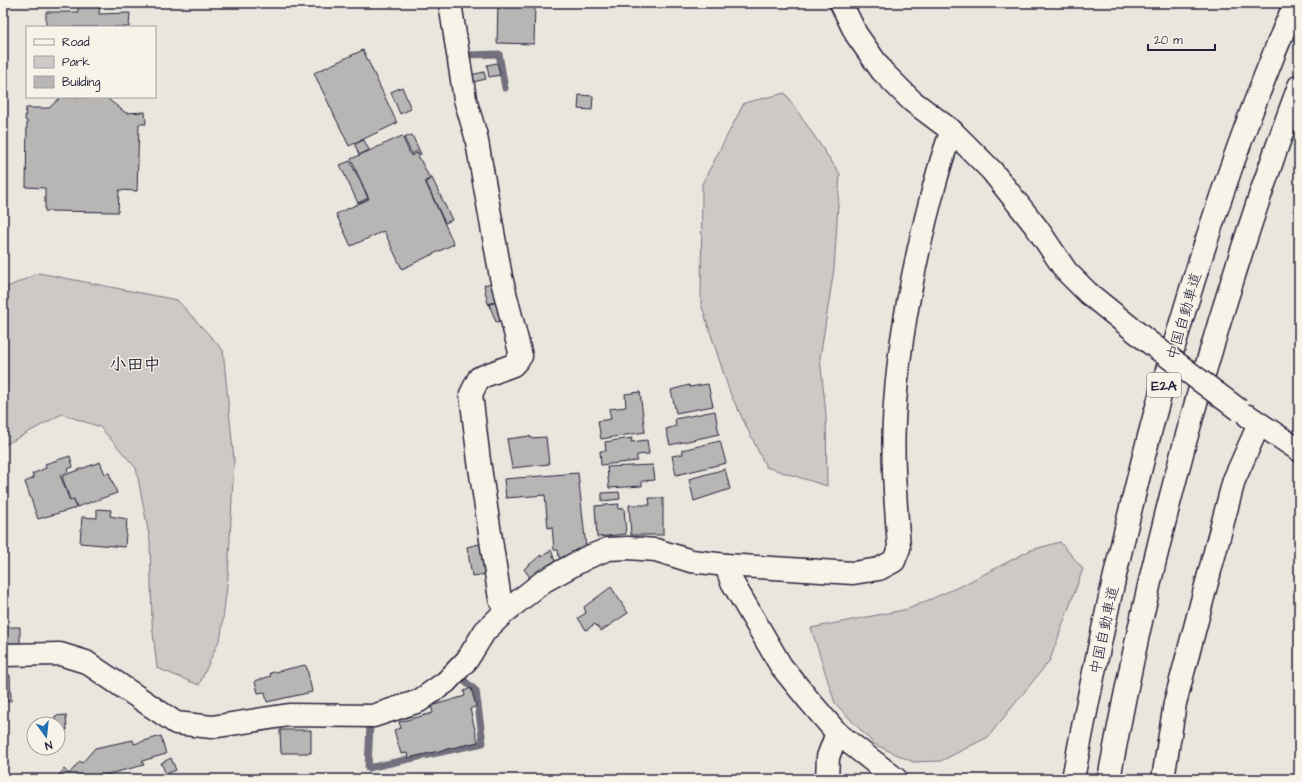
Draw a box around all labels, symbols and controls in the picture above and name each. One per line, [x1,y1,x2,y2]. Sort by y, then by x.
legend [26,26,156,98]
scale bar [1148,26,1215,52]
text: 20 m [1154,32,1183,49]
text: Road [62,34,90,51]
text: Park [62,54,90,71]
text: Building [62,74,100,92]
street label: 中国自動車道 [1162,270,1207,362]
district label: 小田中 [110,353,161,377]
road number: E2A [1147,373,1181,397]
street label: 中国自動車道 [1085,584,1124,676]
north arrow [26,716,66,756]
text: N [43,737,54,753]

